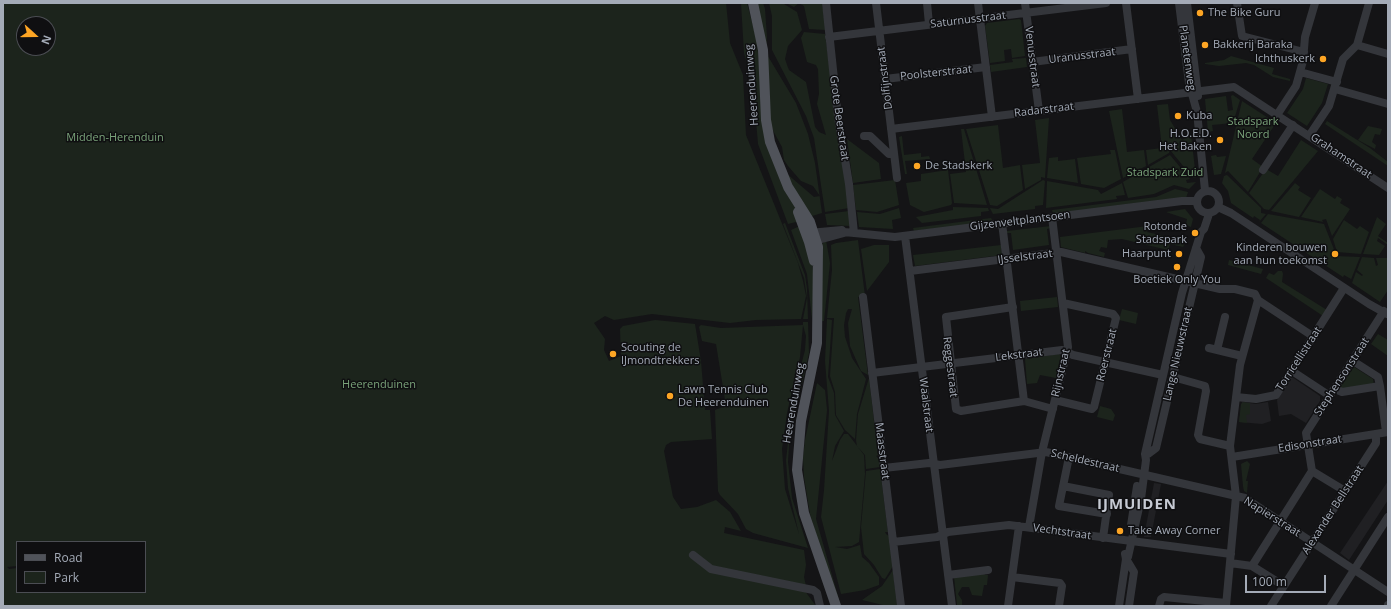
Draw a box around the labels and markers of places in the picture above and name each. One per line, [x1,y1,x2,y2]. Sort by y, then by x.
place label: The Bike Guru [1208,6,1281,20]
marker: The Bike Guru [1195,8,1205,18]
place label: Bakkerij Baraka [1213,38,1293,52]
marker: Bakkerij Baraka [1200,40,1210,50]
place label: Ichthuskerk [1255,52,1315,66]
marker: Ichthuskerk [1318,54,1328,64]
place label: Kuba [1186,109,1212,123]
marker: Kuba [1173,111,1183,121]
place label: H.O.E.D. Het Baken [1159,127,1212,153]
marker: H.O.E.D. Het Baken [1215,135,1225,145]
place label: De Stadskerk [925,159,992,173]
marker: De Stadskerk [912,161,922,171]
place label: Rotonde Stadspark [1136,220,1187,246]
marker: Rotonde Stadspark [1190,228,1200,238]
place label: Kinderen bouwen aan hun toekomst [1234,241,1327,267]
place label: Haarpunt [1122,247,1171,261]
marker: Haarpunt [1174,249,1184,259]
marker: Kinderen bouwen aan hun toekomst [1330,249,1340,259]
marker: Boetiek Only You [1172,262,1182,272]
place label: Boetiek Only You [1133,273,1221,287]
place label: Scouting de IJmondtrekkers [621,341,699,367]
marker: Scouting de IJmondtrekkers [608,349,618,359]
place label: Lawn Tennis Club De Heerenduinen [678,383,769,409]
marker: Lawn Tennis Club De Heerenduinen [665,391,675,401]
place label: Take Away Corner [1128,524,1220,538]
marker: Take Away Corner [1115,526,1125,536]

